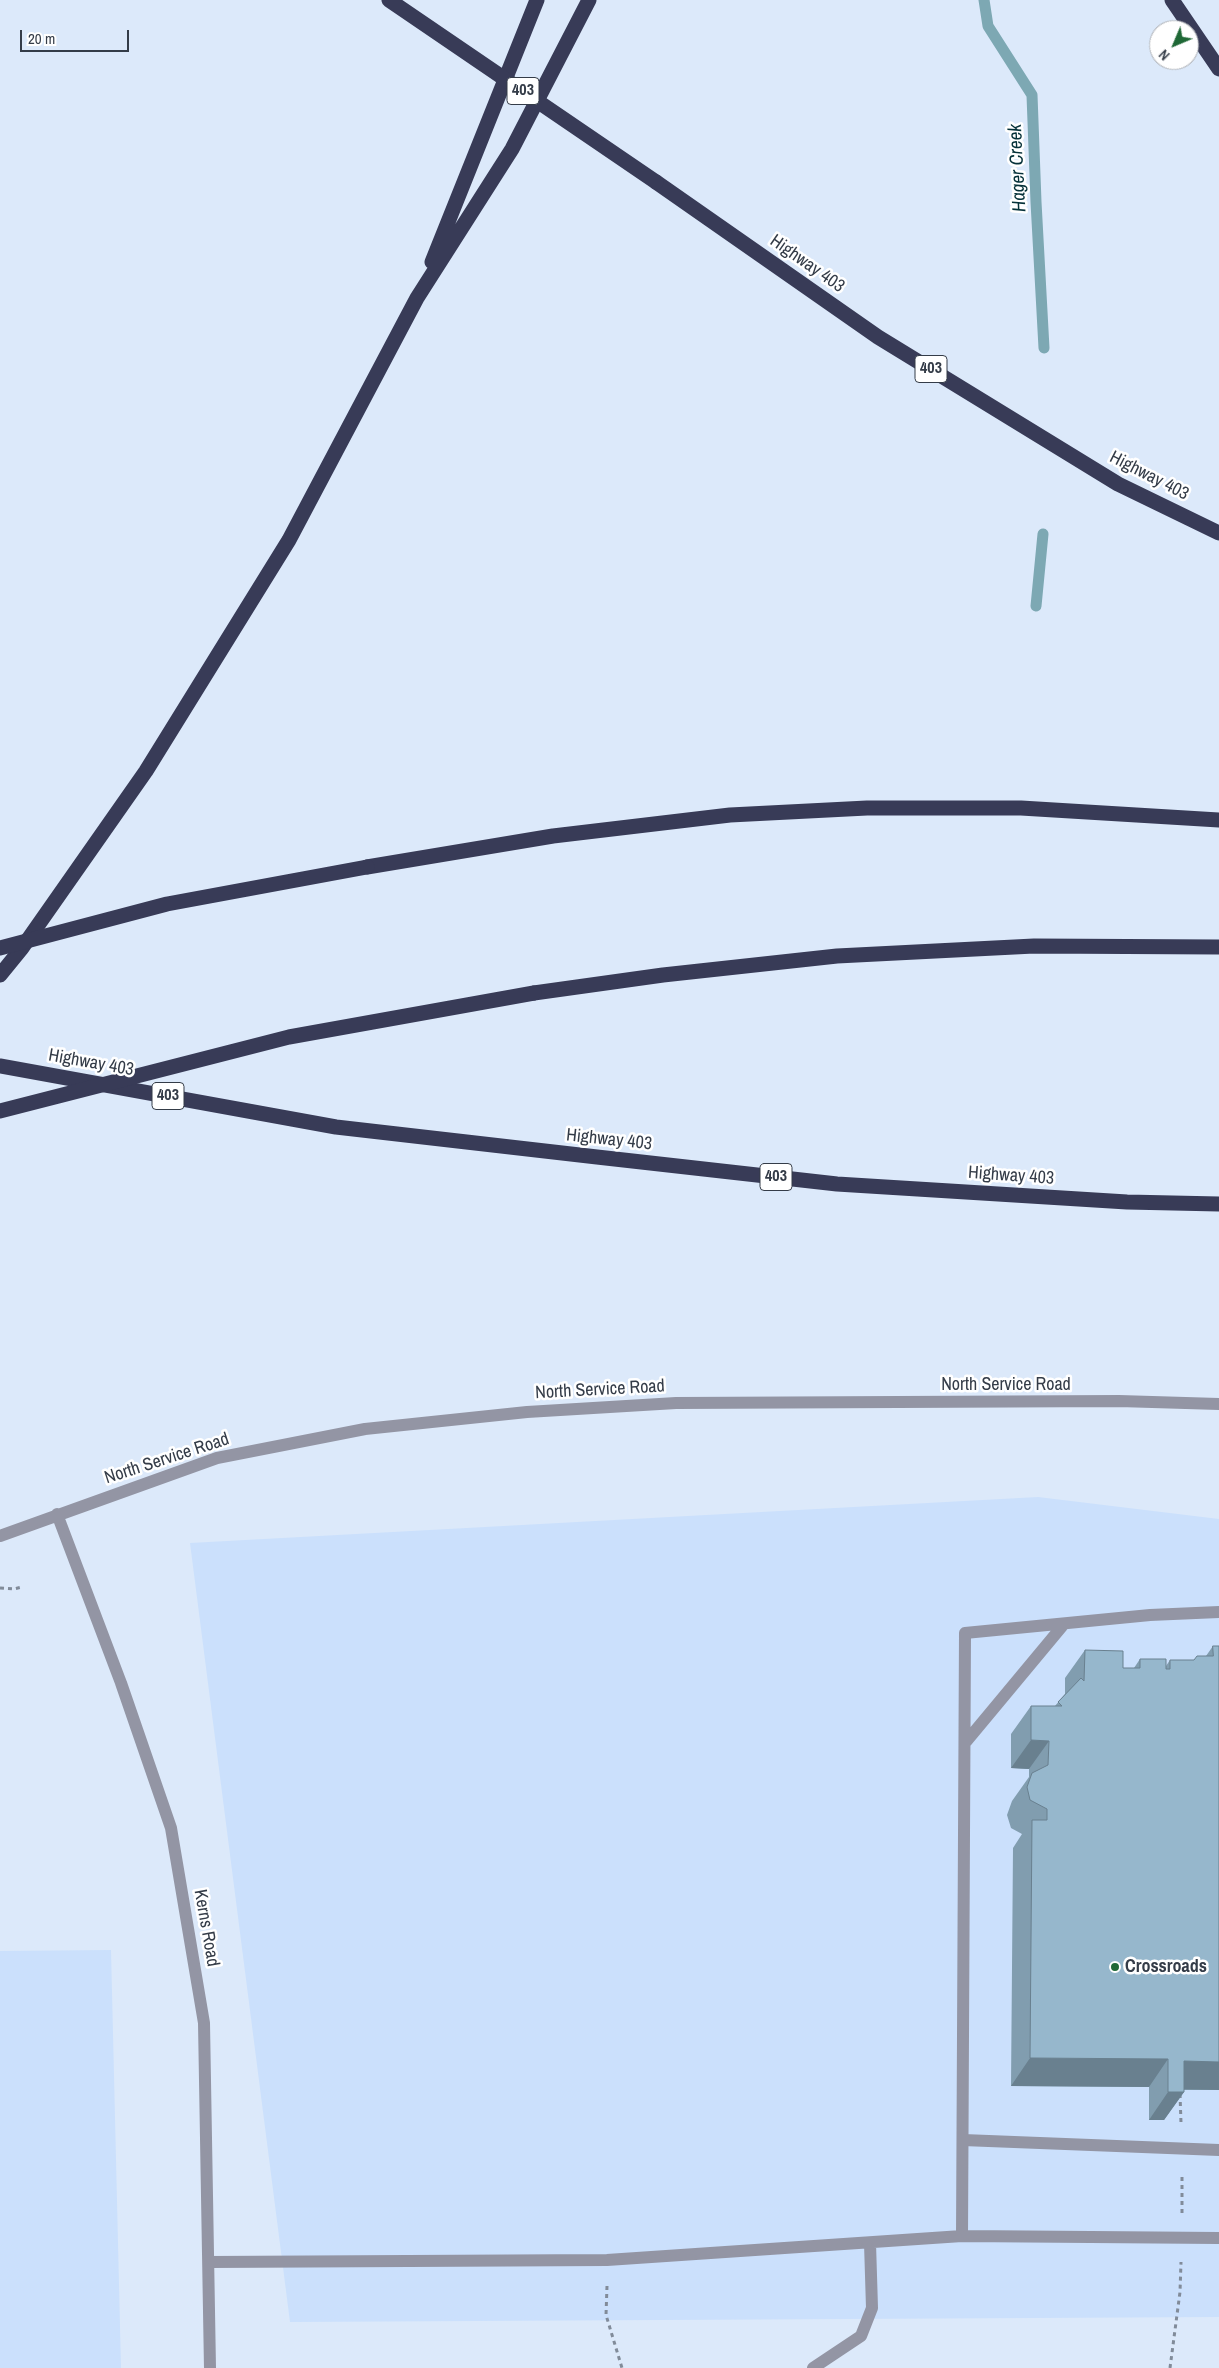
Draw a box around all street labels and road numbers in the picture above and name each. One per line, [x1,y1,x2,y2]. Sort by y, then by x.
road number: 403 [507,78,539,104]
street label: Highway 403 [766,230,848,298]
road number: 403 [915,356,947,382]
street label: Highway 403 [1106,447,1192,505]
street label: Highway 403 [47,1045,135,1081]
road number: 403 [152,1082,184,1110]
street label: Highway 403 [565,1125,653,1155]
street label: Highway 403 [967,1162,1055,1190]
road number: 403 [760,1164,792,1190]
street label: North Service Road [941,1374,1071,1396]
street label: North Service Road [535,1376,665,1404]
street label: North Service Road [102,1429,232,1489]
street label: Kerns Road [189,1888,223,1968]

